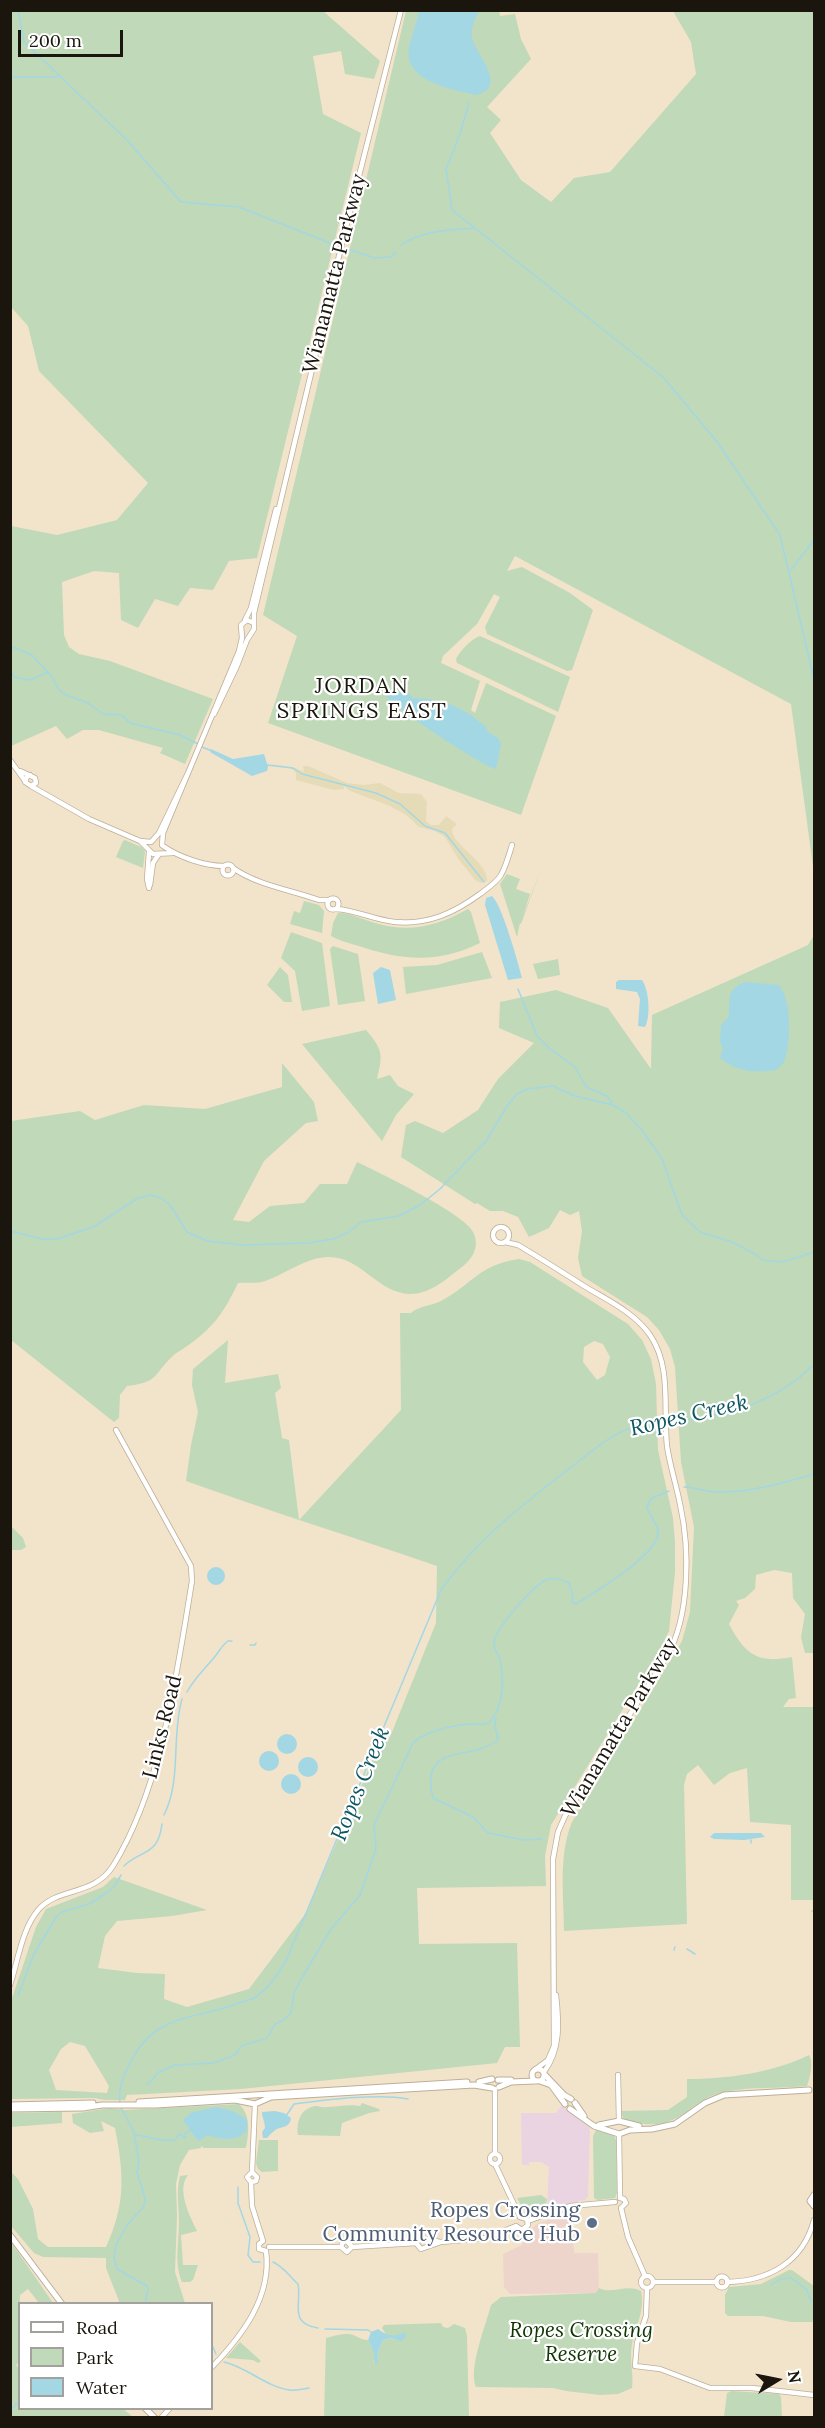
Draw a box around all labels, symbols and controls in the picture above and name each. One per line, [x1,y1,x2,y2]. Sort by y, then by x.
scale bar [21,18,126,56]
text: 200 m [29,29,82,52]
street label: Wianamatta Parkway [298,171,372,377]
district label: JORDAN SPRINGS EAST [277,674,447,726]
water label: Ropes Creek [627,1390,751,1442]
street label: Wianamatta Parkway [556,1634,684,1822]
street label: Links Road [138,1673,188,1781]
water label: Ropes Creek [326,1723,396,1845]
place label: Ropes Crossing Community Resource Hub [323,2198,580,2248]
marker: Ropes Crossing Community Resource Hub [585,2216,599,2230]
legend [18,2302,213,2410]
text: Road [76,2316,118,2339]
park label: Ropes Crossing Reserve [509,2318,653,2368]
text: Park [76,2346,113,2369]
north arrow [747,2350,807,2410]
text: N [784,2369,806,2385]
text: Water [76,2376,127,2399]

